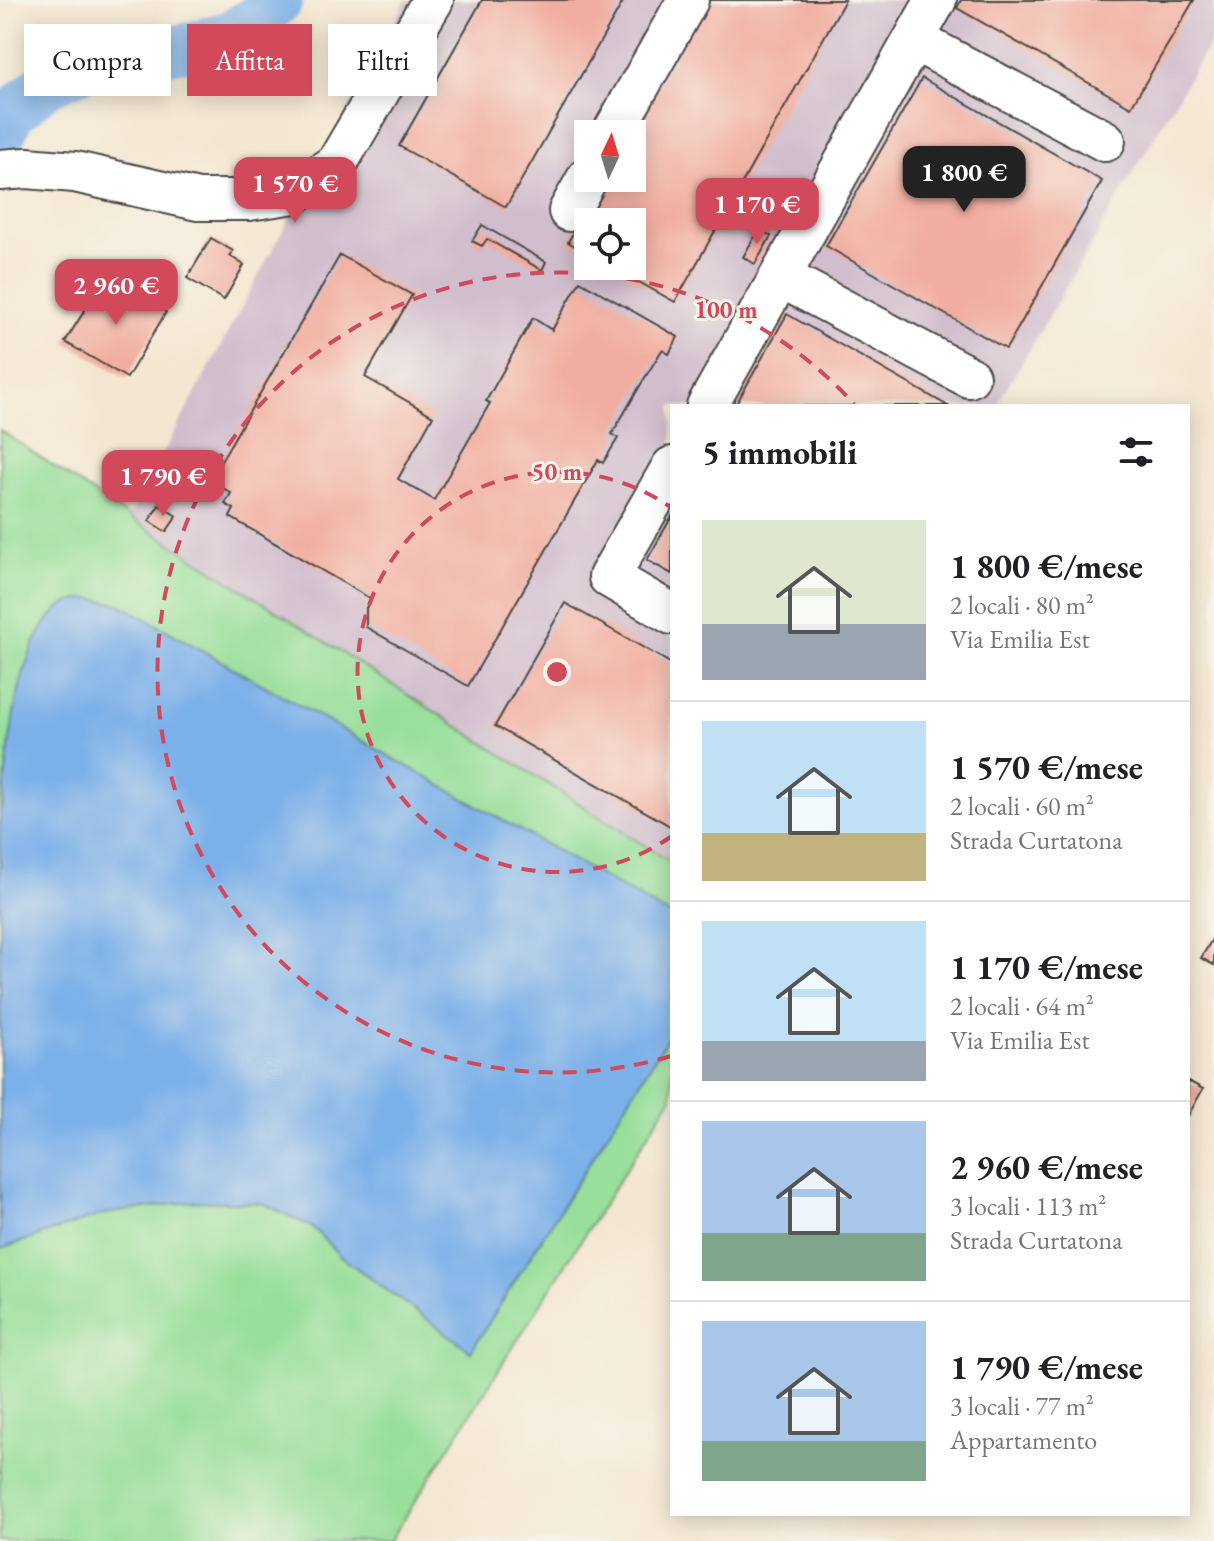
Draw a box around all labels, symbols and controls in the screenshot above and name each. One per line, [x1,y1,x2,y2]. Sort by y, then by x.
chip: Compra [24,24,171,96]
chip: Affitta [187,24,312,96]
chip: Filtri [328,24,437,96]
north arrow [574,120,646,192]
map controls [574,120,646,280]
pin: 1 800 € [890,146,1038,214]
text: 1 800 € [921,155,1007,189]
pin: 1 570 € [221,157,369,225]
text: 1 570 € [252,166,338,200]
pin: 1 170 € [683,178,831,246]
text: 1 170 € [714,187,800,221]
button: locate [574,208,646,280]
pin: 2 960 € [42,259,190,327]
text: 2 960 € [73,268,159,302]
text: 100 m [694,294,758,325]
text: 5 immobili [702,430,857,474]
icon: filters [1114,430,1158,474]
pin: 1 790 € [89,450,237,518]
text: 50 m [532,456,582,487]
text: 1 790 € [120,459,206,493]
text: 1 800 €/mese [950,544,1143,588]
icon: home [766,552,862,648]
text: 2 locali · 80 m² [950,588,1094,622]
text: Via Emilia Est [950,622,1090,656]
centre of rings [543,658,571,686]
text: 1 570 €/mese [950,745,1143,789]
icon: home [766,753,862,849]
text: 2 locali · 60 m² [950,789,1094,823]
text: Strada Curtatona [950,823,1123,857]
text: 1 170 €/mese [950,945,1143,989]
icon: home [766,953,862,1049]
text: 2 locali · 64 m² [950,989,1094,1023]
text: Via Emilia Est [950,1023,1090,1057]
text: 2 960 €/mese [950,1145,1143,1189]
icon: home [766,1153,862,1249]
text: 3 locali · 113 m² [950,1189,1106,1223]
text: Strada Curtatona [950,1223,1123,1257]
text: 1 790 €/mese [950,1345,1143,1389]
icon: home [766,1353,862,1449]
text: 3 locali · 77 m² [950,1389,1094,1423]
text: Appartamento [950,1423,1097,1457]

